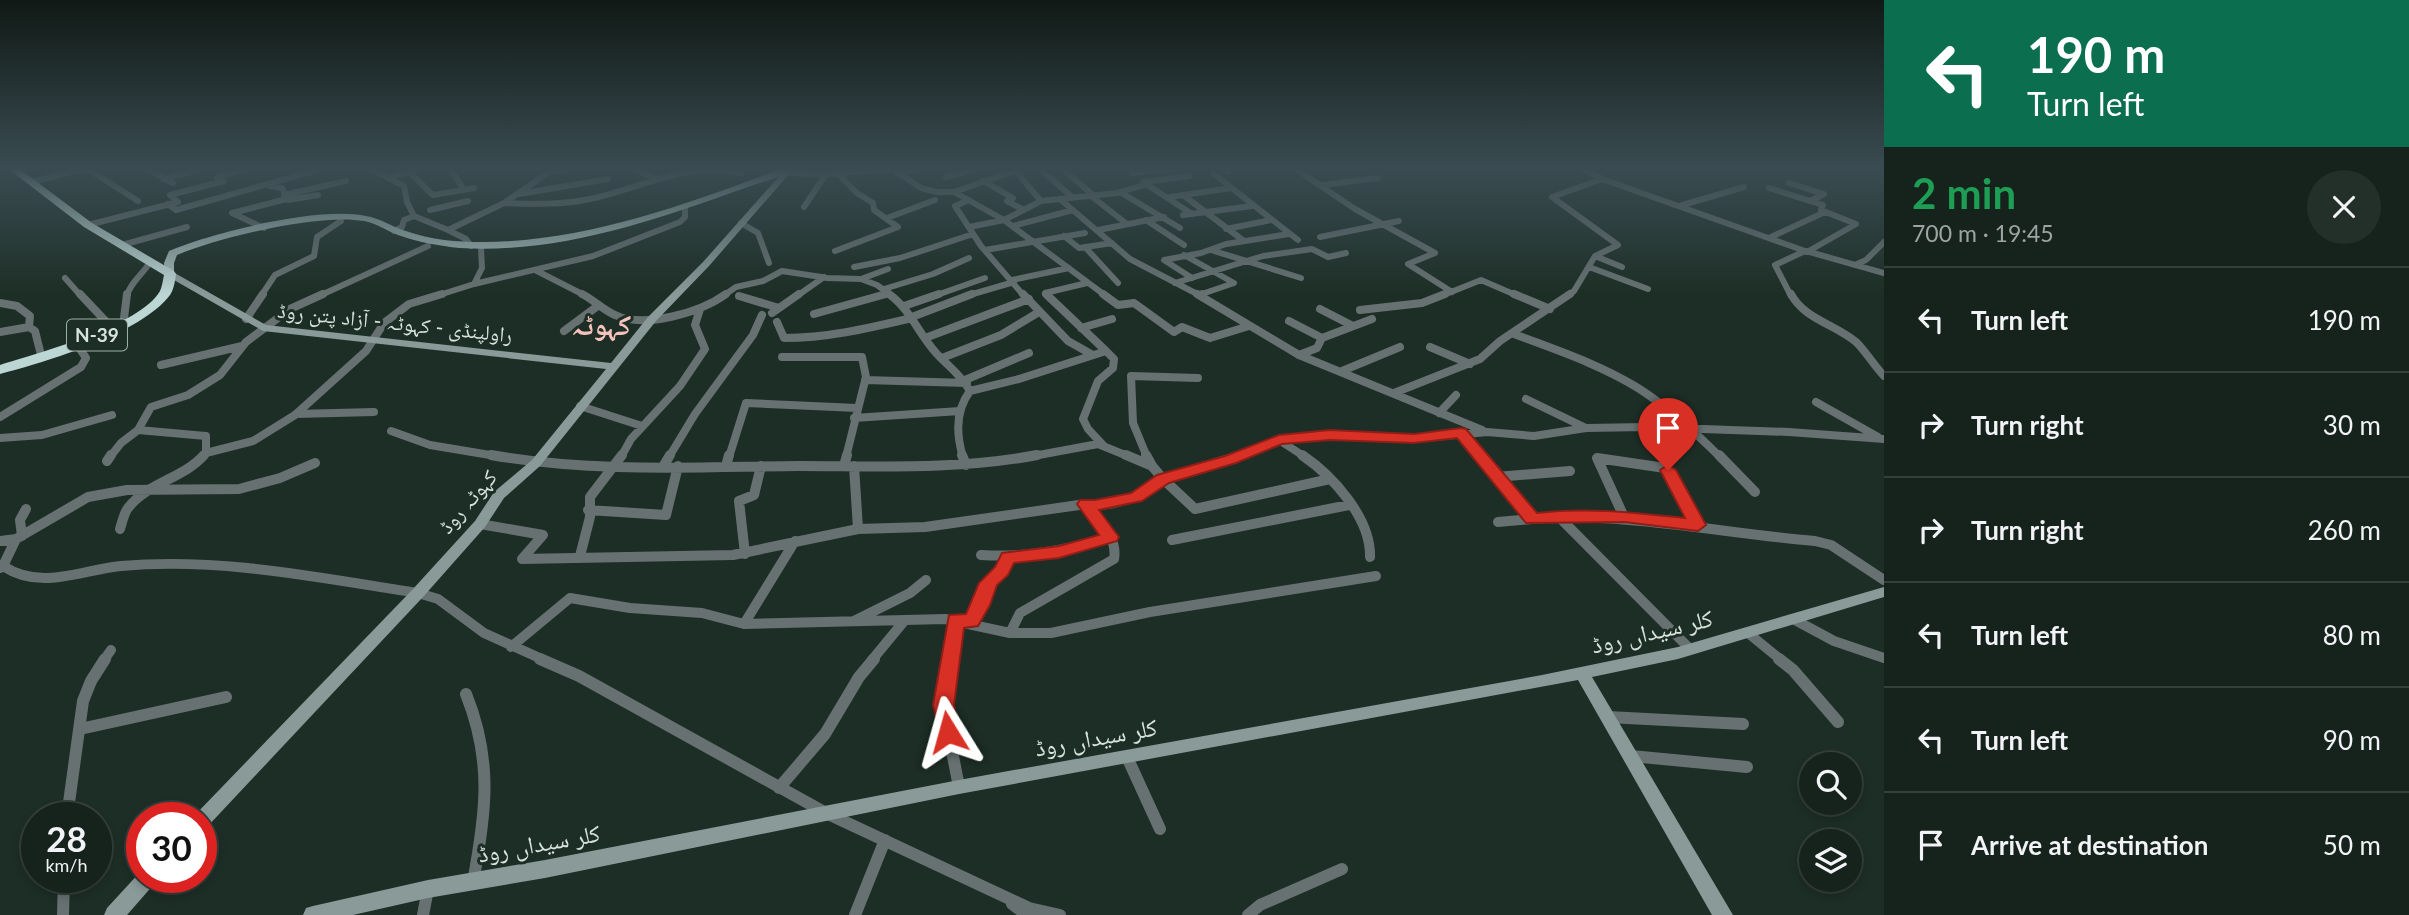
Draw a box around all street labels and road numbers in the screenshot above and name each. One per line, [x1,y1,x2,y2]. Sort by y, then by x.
street label: راولپنڈی - کہوٹہ - آزاد پتن روڈ [276,297,514,348]
road number: N-39 [67,320,127,350]
street label: کہوٹہ روڈ [433,464,502,538]
street label: کلر سیداں روڈ [1588,602,1716,660]
street label: کلر سیداں روڈ [1032,711,1159,763]
street label: کلر سیداں روڈ [475,817,602,869]

